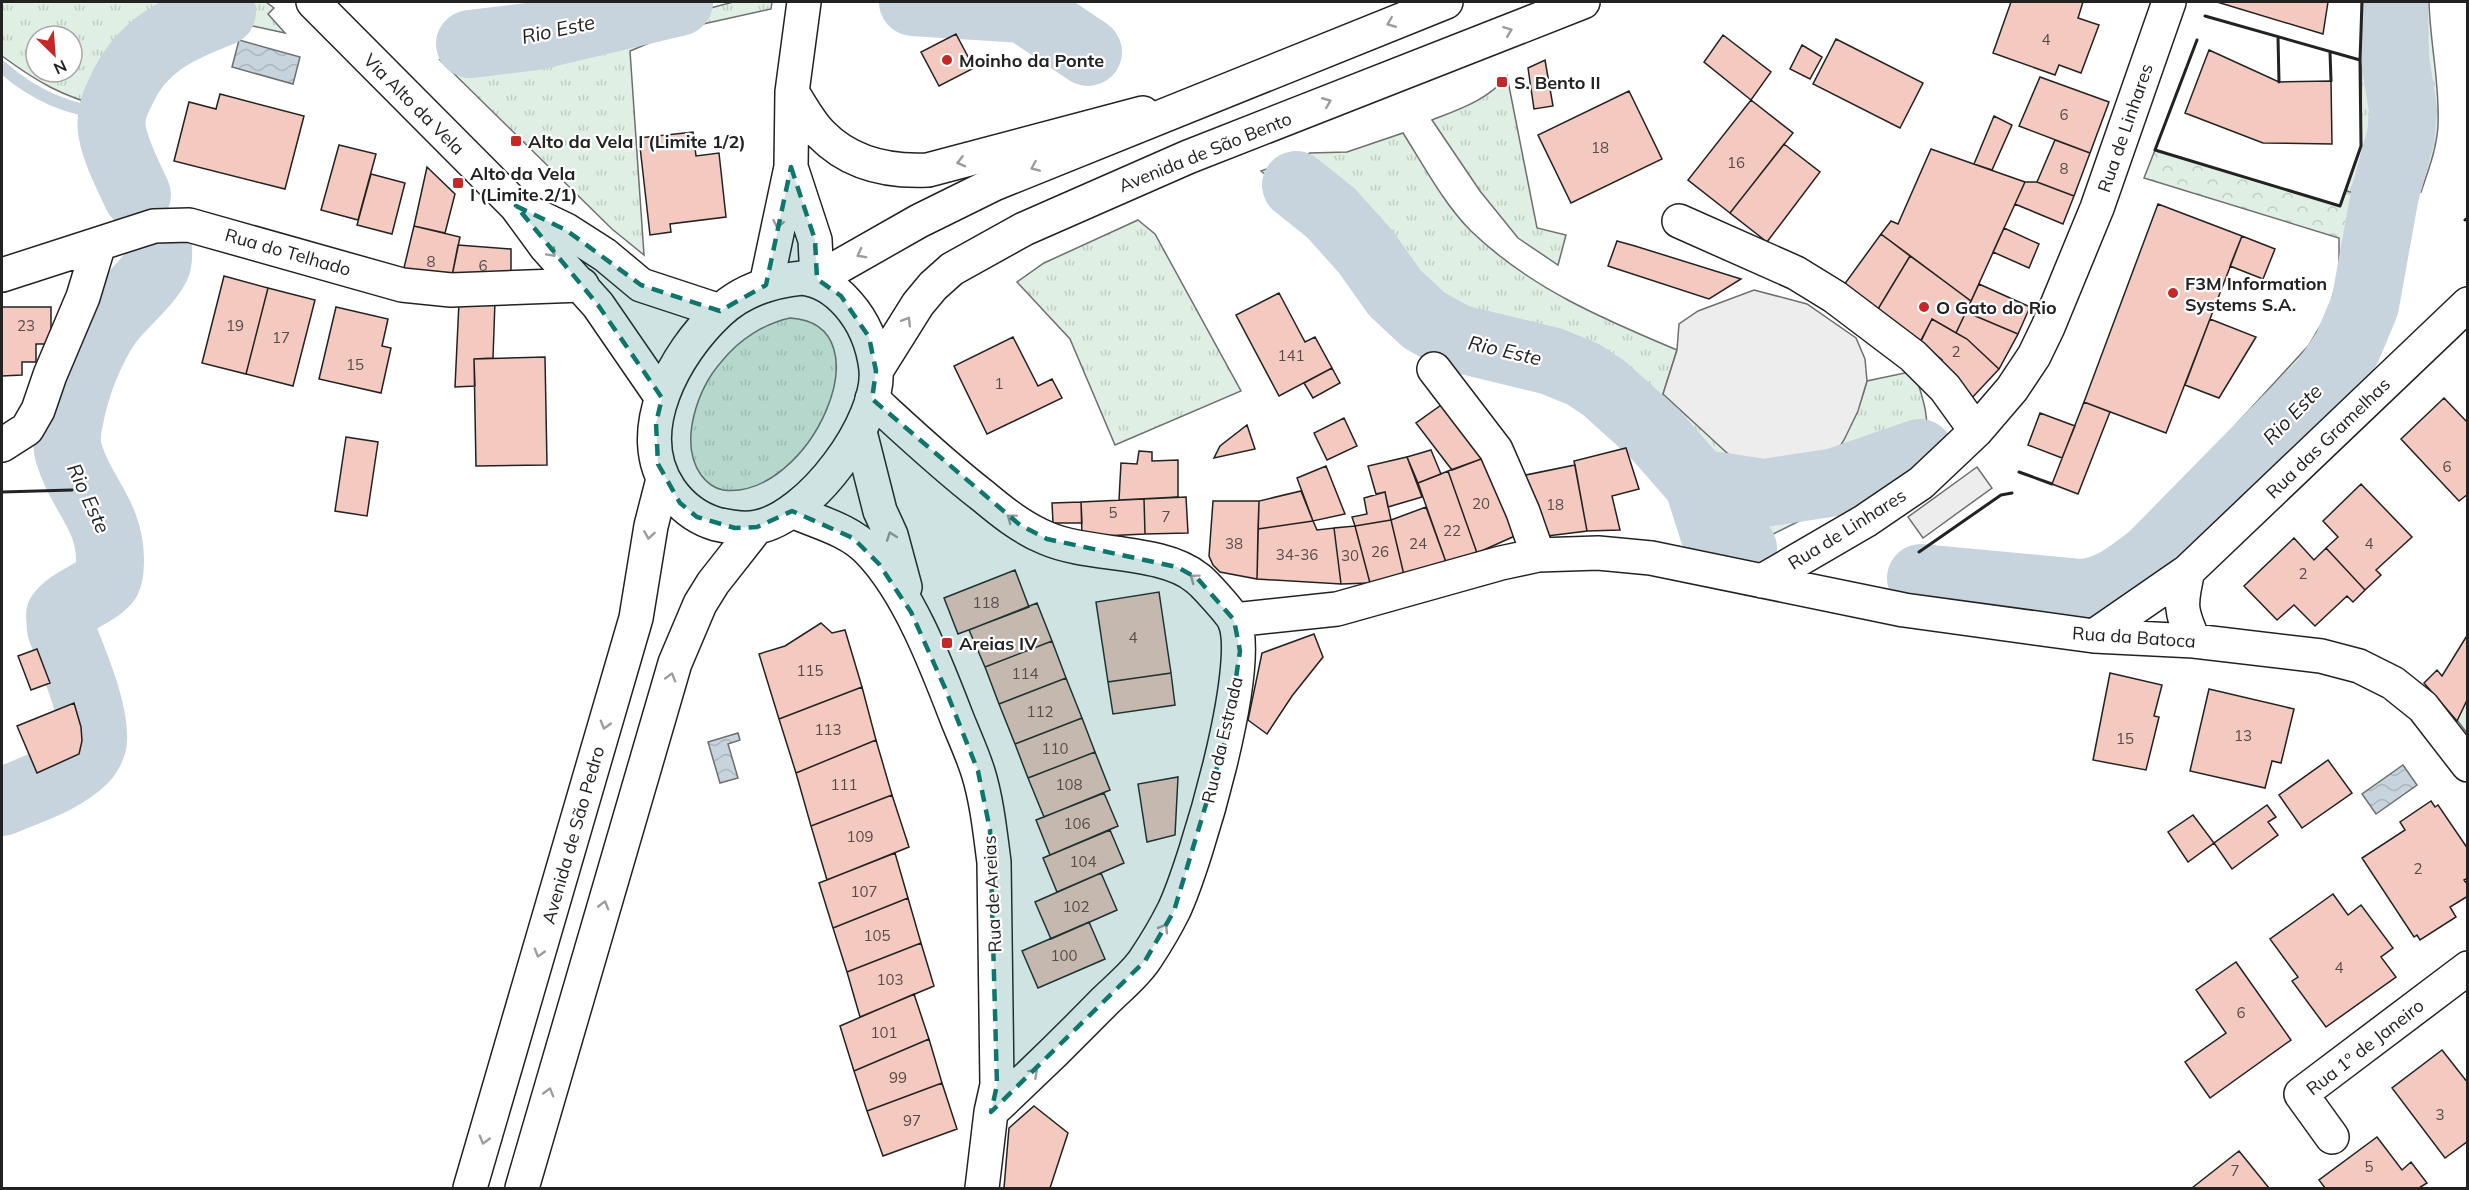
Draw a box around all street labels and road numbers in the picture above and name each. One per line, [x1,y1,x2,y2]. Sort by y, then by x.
street label: Via Alto da Vela [359,49,469,159]
street label: Rua de Linhares [2092,60,2158,195]
street label: Avenida de São Bento [1115,107,1295,197]
street label: Rua do Telhado [222,223,354,281]
street label: Rua das Gramelhas [2261,373,2395,503]
street label: Rua de Linhares [1784,484,1910,574]
street label: Rua da Batoca [2071,621,2197,653]
street label: Rua da Estrada [1196,675,1248,805]
street label: Avenida de São Pedro [537,743,609,927]
street label: Rua de Areias [977,835,1007,953]
street label: Rua 1º de Janeiro [2301,994,2429,1100]

